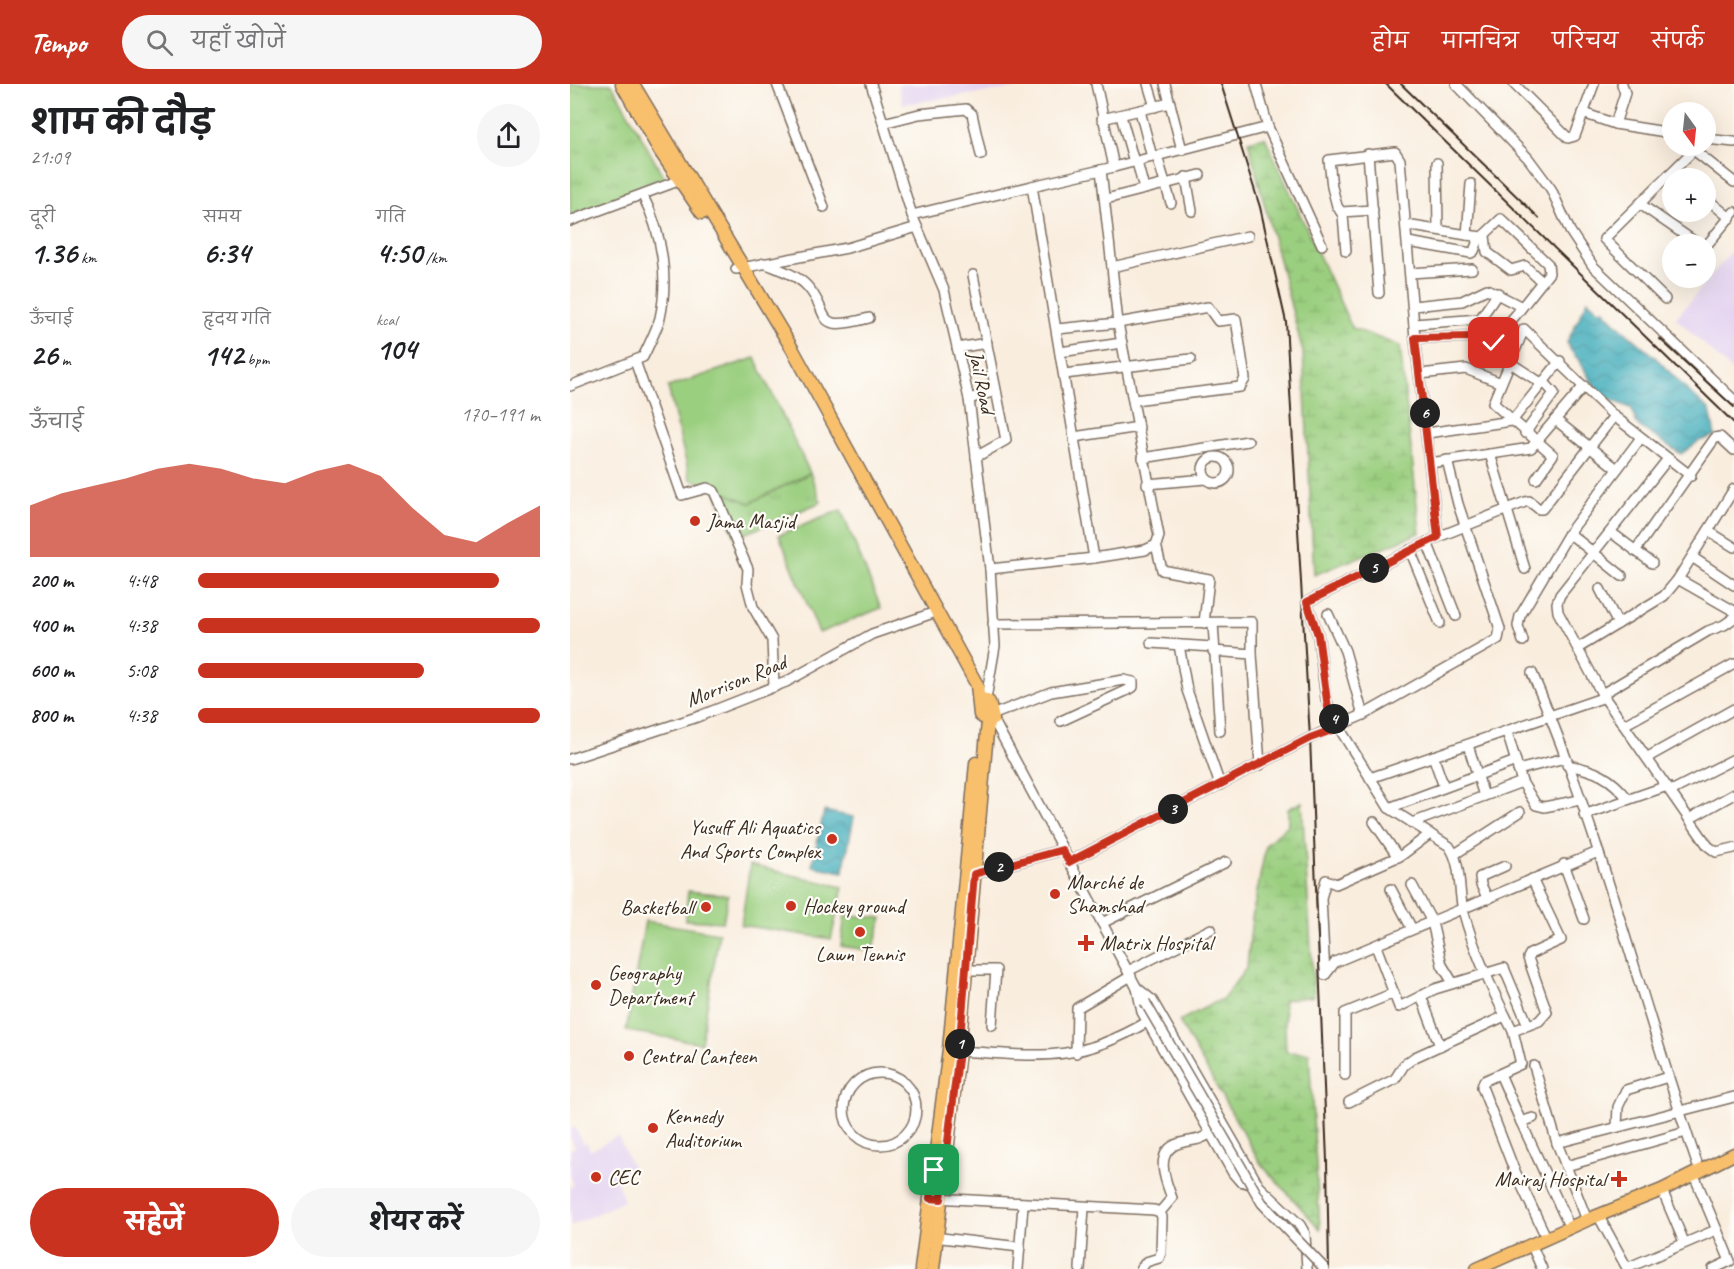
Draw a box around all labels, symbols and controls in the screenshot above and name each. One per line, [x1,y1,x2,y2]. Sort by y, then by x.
search box [122,15,542,69]
text: Tempo [30,25,86,60]
icon: search [143,26,176,59]
text: यहाँ खोजें [191,27,286,55]
text: होम [1372,28,1409,54]
text: मानचित्र [1442,28,1519,54]
text: परिचय [1552,28,1618,54]
text: संपर्क [1651,28,1704,54]
text: शाम की दौड़ [30,101,213,143]
north arrow [1662,102,1716,156]
map controls [1662,102,1716,288]
button: share [477,104,540,167]
text: 21:09 [30,145,70,170]
button: + [1662,168,1716,222]
text: दूरी [30,207,55,227]
text: समय [203,207,241,227]
text: गति [376,207,405,227]
text: 1.36 [30,234,77,272]
text: 6:34 [203,234,250,272]
text: 4:50 [376,234,422,272]
button: − [1662,234,1716,288]
text: km [77,248,97,268]
text: /km [422,248,447,268]
text: ऊँचाई [30,309,73,329]
text: हृदय गति [203,309,271,329]
text: kcal [376,310,397,330]
pin [1468,317,1519,368]
icon: check [1477,326,1510,359]
text: 104 [376,330,417,368]
text: 26 [30,336,58,374]
text: 142 [203,336,244,374]
street label: Jail Road [962,347,1002,419]
text: m [58,350,70,370]
text: bpm [244,350,269,370]
pin: 6 [1410,398,1440,428]
text: 170–191 m [461,402,540,427]
text: 6 [1421,403,1429,423]
text: ऊँचाई [30,409,84,434]
place label: Jama Masjid [706,508,799,534]
marker: Jama Masjid [688,514,702,528]
pin: 5 [1359,553,1389,583]
text: 5 [1371,558,1377,578]
text: 200 m [30,568,73,593]
text: 4:48 [126,568,157,593]
text: 400 m [30,613,73,638]
text: 4:38 [126,613,157,638]
street label: Morrison Road [682,648,793,713]
text: 600 m [30,658,74,683]
text: 5:08 [126,658,157,683]
text: 800 m [30,703,73,728]
text: 4:38 [126,703,157,728]
pin: 4 [1319,704,1349,734]
text: 4 [1330,709,1338,729]
pin: 3 [1158,794,1188,824]
text: 3 [1169,799,1177,819]
place label: Yusuff Ali Aquatics And Sports Complex [680,814,822,864]
marker: Yusuff Ali Aquatics And Sports Complex [825,832,839,846]
pin: 2 [984,852,1014,882]
text: 2 [995,857,1003,877]
place label: Marché de Shamshad [1067,869,1147,919]
marker: Marché de Shamshad [1048,887,1062,901]
place label: Hockey ground [803,893,908,919]
place label: Basketball [620,894,697,920]
marker: Hockey ground [784,899,798,913]
marker: Basketball [699,900,713,914]
marker: Lawn Tennis [853,925,867,939]
place label: Matrix Hospital [1100,930,1216,956]
marker: Matrix Hospital [1077,934,1095,952]
place label: Lawn Tennis [816,941,906,967]
place label: Geography Department [608,960,696,1010]
marker: Geography Department [589,978,603,992]
pin: 1 [945,1029,975,1059]
text: 1 [956,1034,964,1054]
place label: Central Canteen [641,1043,757,1069]
marker: Central Canteen [622,1049,636,1063]
place label: Kennedy Auditorium [665,1103,743,1153]
marker: Kennedy Auditorium [646,1121,660,1135]
pin [908,1144,959,1195]
icon: arrive [917,1153,950,1186]
place label: CEC [608,1164,642,1190]
place label: Mairaj Hospital [1495,1166,1609,1192]
marker: CEC [589,1170,603,1184]
marker: Mairaj Hospital [1610,1170,1628,1188]
button: सहेजें [30,1188,279,1257]
button: शेयर करें [291,1188,540,1257]

